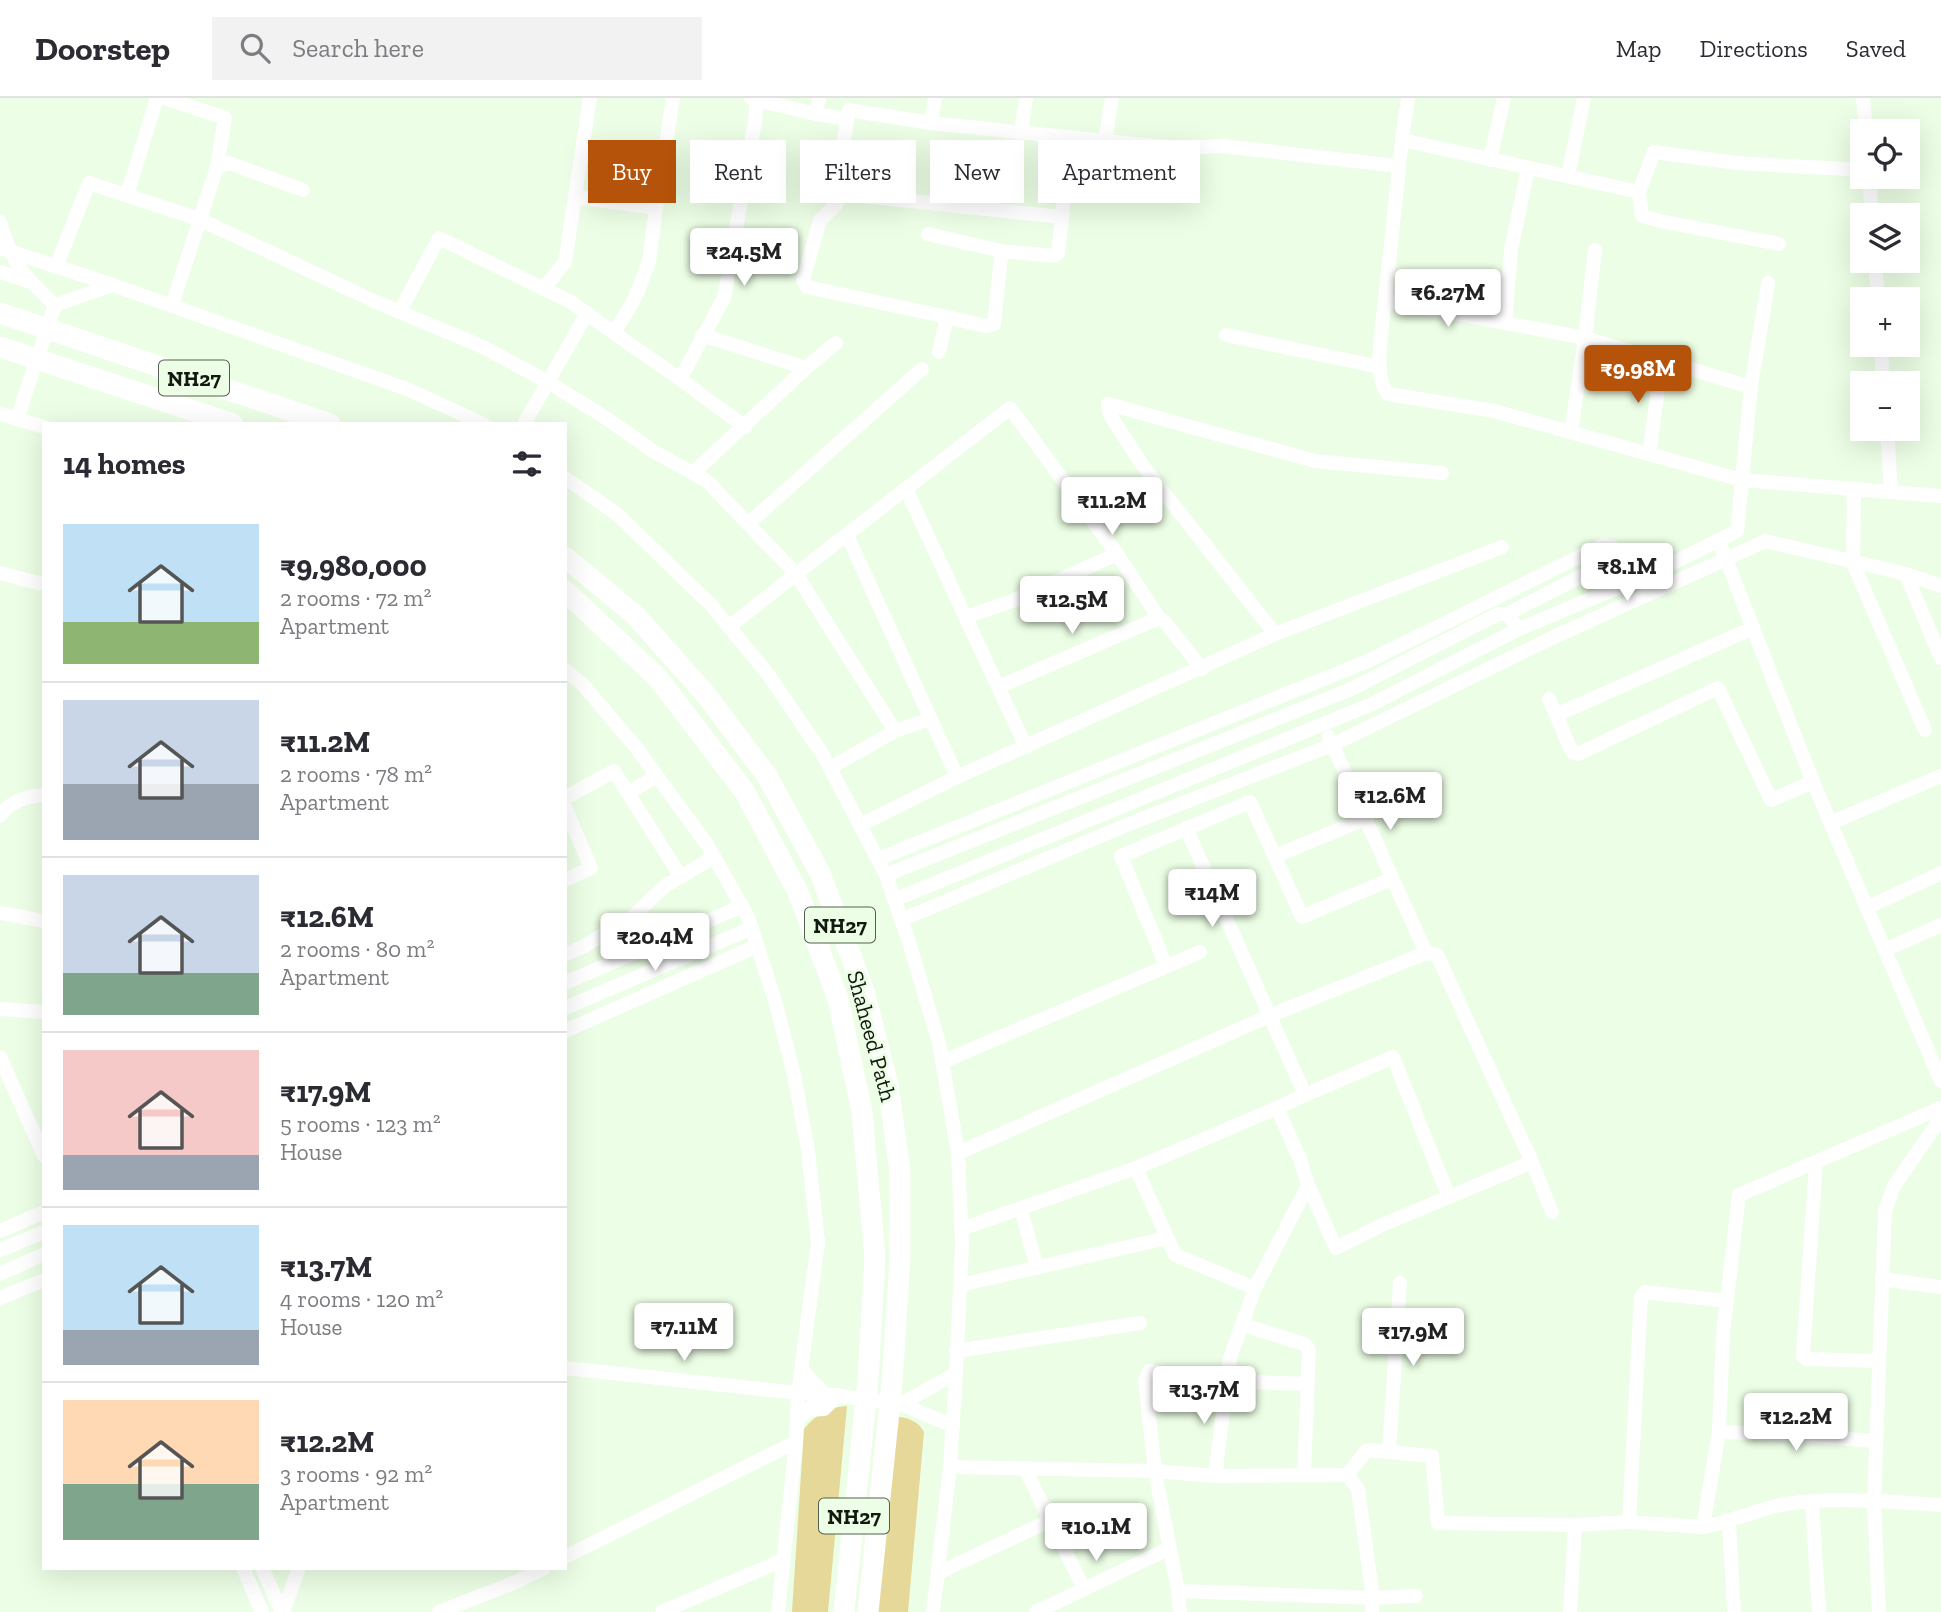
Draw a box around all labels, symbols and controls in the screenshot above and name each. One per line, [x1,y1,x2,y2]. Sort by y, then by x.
search box [212,17,702,80]
text: Doorstep [35,29,170,68]
icon: search [236,29,274,67]
text: Search here [292,32,424,64]
text: Map [1616,34,1662,63]
text: Directions [1700,34,1808,63]
text: Saved [1846,34,1906,63]
map controls [1850,119,1920,441]
button: locate [1850,119,1920,189]
chip: Buy [588,140,676,203]
chip: Rent [690,140,786,203]
chip: Filters [800,140,916,203]
chip: New [930,140,1024,203]
chip: Apartment [1038,140,1200,203]
button: layers [1850,203,1920,273]
pin: ₹24.5M [687,228,801,288]
text: ₹24.5M [706,237,782,265]
pin: ₹6.27M [1391,270,1505,329]
text: ₹6.27M [1411,278,1485,306]
button: + [1850,287,1920,357]
pin: ₹9.98M [1581,345,1695,405]
text: ₹9.98M [1600,354,1676,382]
road number: NH27 [159,360,229,396]
button: − [1850,371,1920,441]
icon: filters [508,445,546,483]
text: 14 homes [63,446,186,482]
pin: ₹11.2M [1055,478,1169,537]
text: ₹11.2M [1077,486,1147,514]
pin: ₹8.1M [1578,544,1676,603]
text: ₹9,980,000 [280,548,427,584]
icon: home [119,552,203,636]
text: ₹8.1M [1597,552,1657,580]
pin: ₹12.5M [1015,576,1129,636]
text: 2 rooms · 72 m² [280,584,431,612]
text: ₹12.5M [1036,585,1108,613]
text: Apartment [280,612,389,640]
text: ₹11.2M [280,724,370,760]
icon: home [119,728,203,812]
text: 2 rooms · 78 m² [280,760,432,788]
pin: ₹12.6M [1333,772,1447,832]
text: ₹12.6M [1354,781,1426,809]
text: Apartment [280,788,389,816]
pin: ₹14M [1171,870,1253,929]
text: ₹14M [1184,878,1240,906]
text: ₹12.6M [280,899,374,935]
icon: home [119,903,203,987]
road number: NH27 [805,908,875,942]
pin: ₹20.4M [598,914,712,973]
text: ₹20.4M [616,922,694,950]
text: 2 rooms · 80 m² [280,935,434,963]
text: Apartment [280,963,389,991]
street label: Shaheed Path [841,968,903,1105]
text: ₹17.9M [280,1074,371,1110]
icon: home [119,1078,203,1162]
text: 5 rooms · 123 m² [280,1110,441,1138]
text: House [280,1138,342,1166]
text: ₹13.7M [280,1249,372,1285]
icon: home [119,1253,203,1337]
text: 4 rooms · 120 m² [280,1285,443,1313]
pin: ₹7.11M [627,1304,741,1363]
pin: ₹17.9M [1356,1308,1470,1368]
text: ₹7.11M [650,1312,718,1340]
text: House [280,1313,342,1341]
text: ₹17.9M [1378,1317,1448,1345]
pin: ₹13.7M [1147,1366,1261,1426]
text: ₹13.7M [1169,1375,1239,1403]
pin: ₹12.2M [1739,1394,1853,1453]
text: ₹12.2M [1760,1402,1832,1430]
text: ₹12.2M [280,1424,374,1460]
icon: home [119,1428,203,1512]
text: 3 rooms · 92 m² [280,1460,432,1488]
text: Apartment [280,1488,389,1516]
road number: NH27 [819,1498,889,1534]
pin: ₹10.1M [1039,1504,1153,1563]
text: ₹10.1M [1061,1512,1131,1540]

